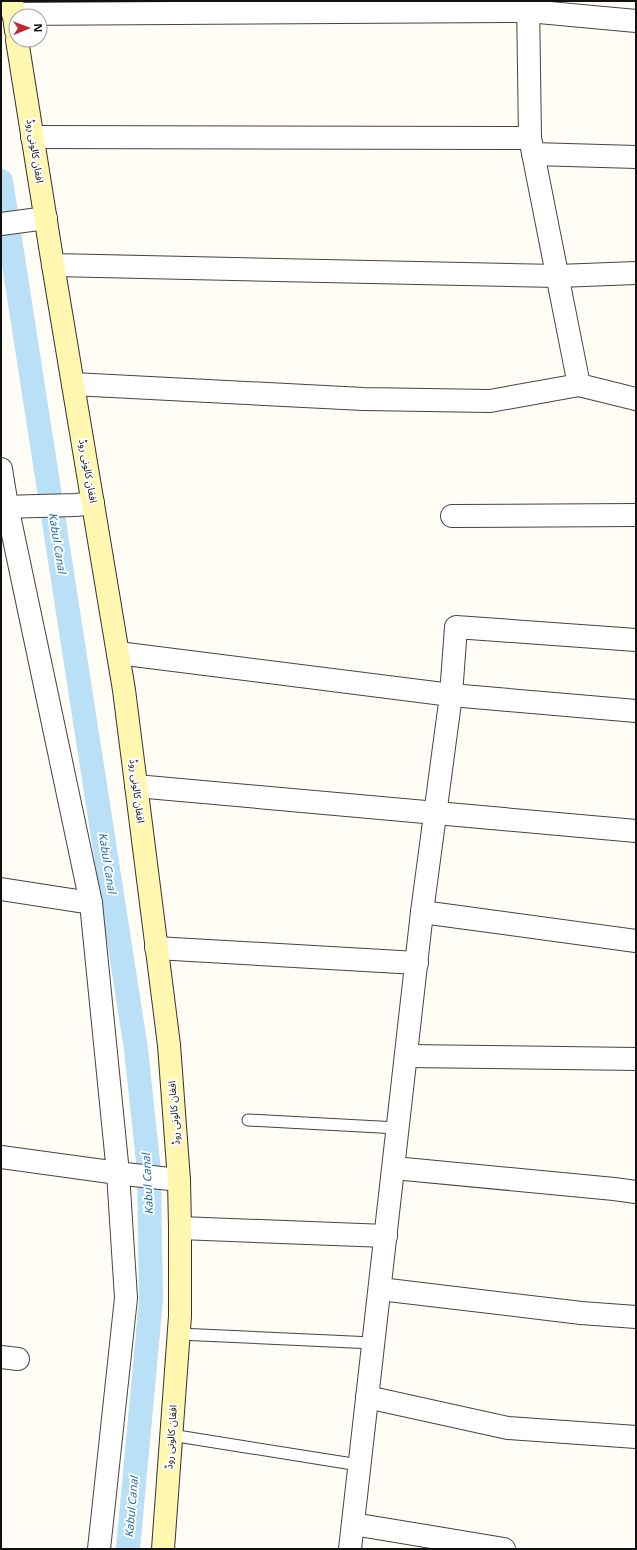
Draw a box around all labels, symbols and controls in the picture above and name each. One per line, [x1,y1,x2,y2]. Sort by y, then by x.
north arrow [8,8,48,48]
text: N [26,23,49,33]
street label: افغان کالونی روڈ [20,118,50,184]
street label: افغان کالونی روڈ [72,437,104,505]
water label: Kabul Canal [41,511,73,576]
street label: افغان کالونی روڈ [123,758,151,824]
water label: Kabul Canal [91,831,123,896]
street label: افغان کالونی روڈ [161,1080,187,1146]
water label: Kabul Canal [135,1152,161,1215]
street label: افغان کالونی روڈ [158,1404,184,1470]
water label: Kabul Canal [118,1474,146,1538]

